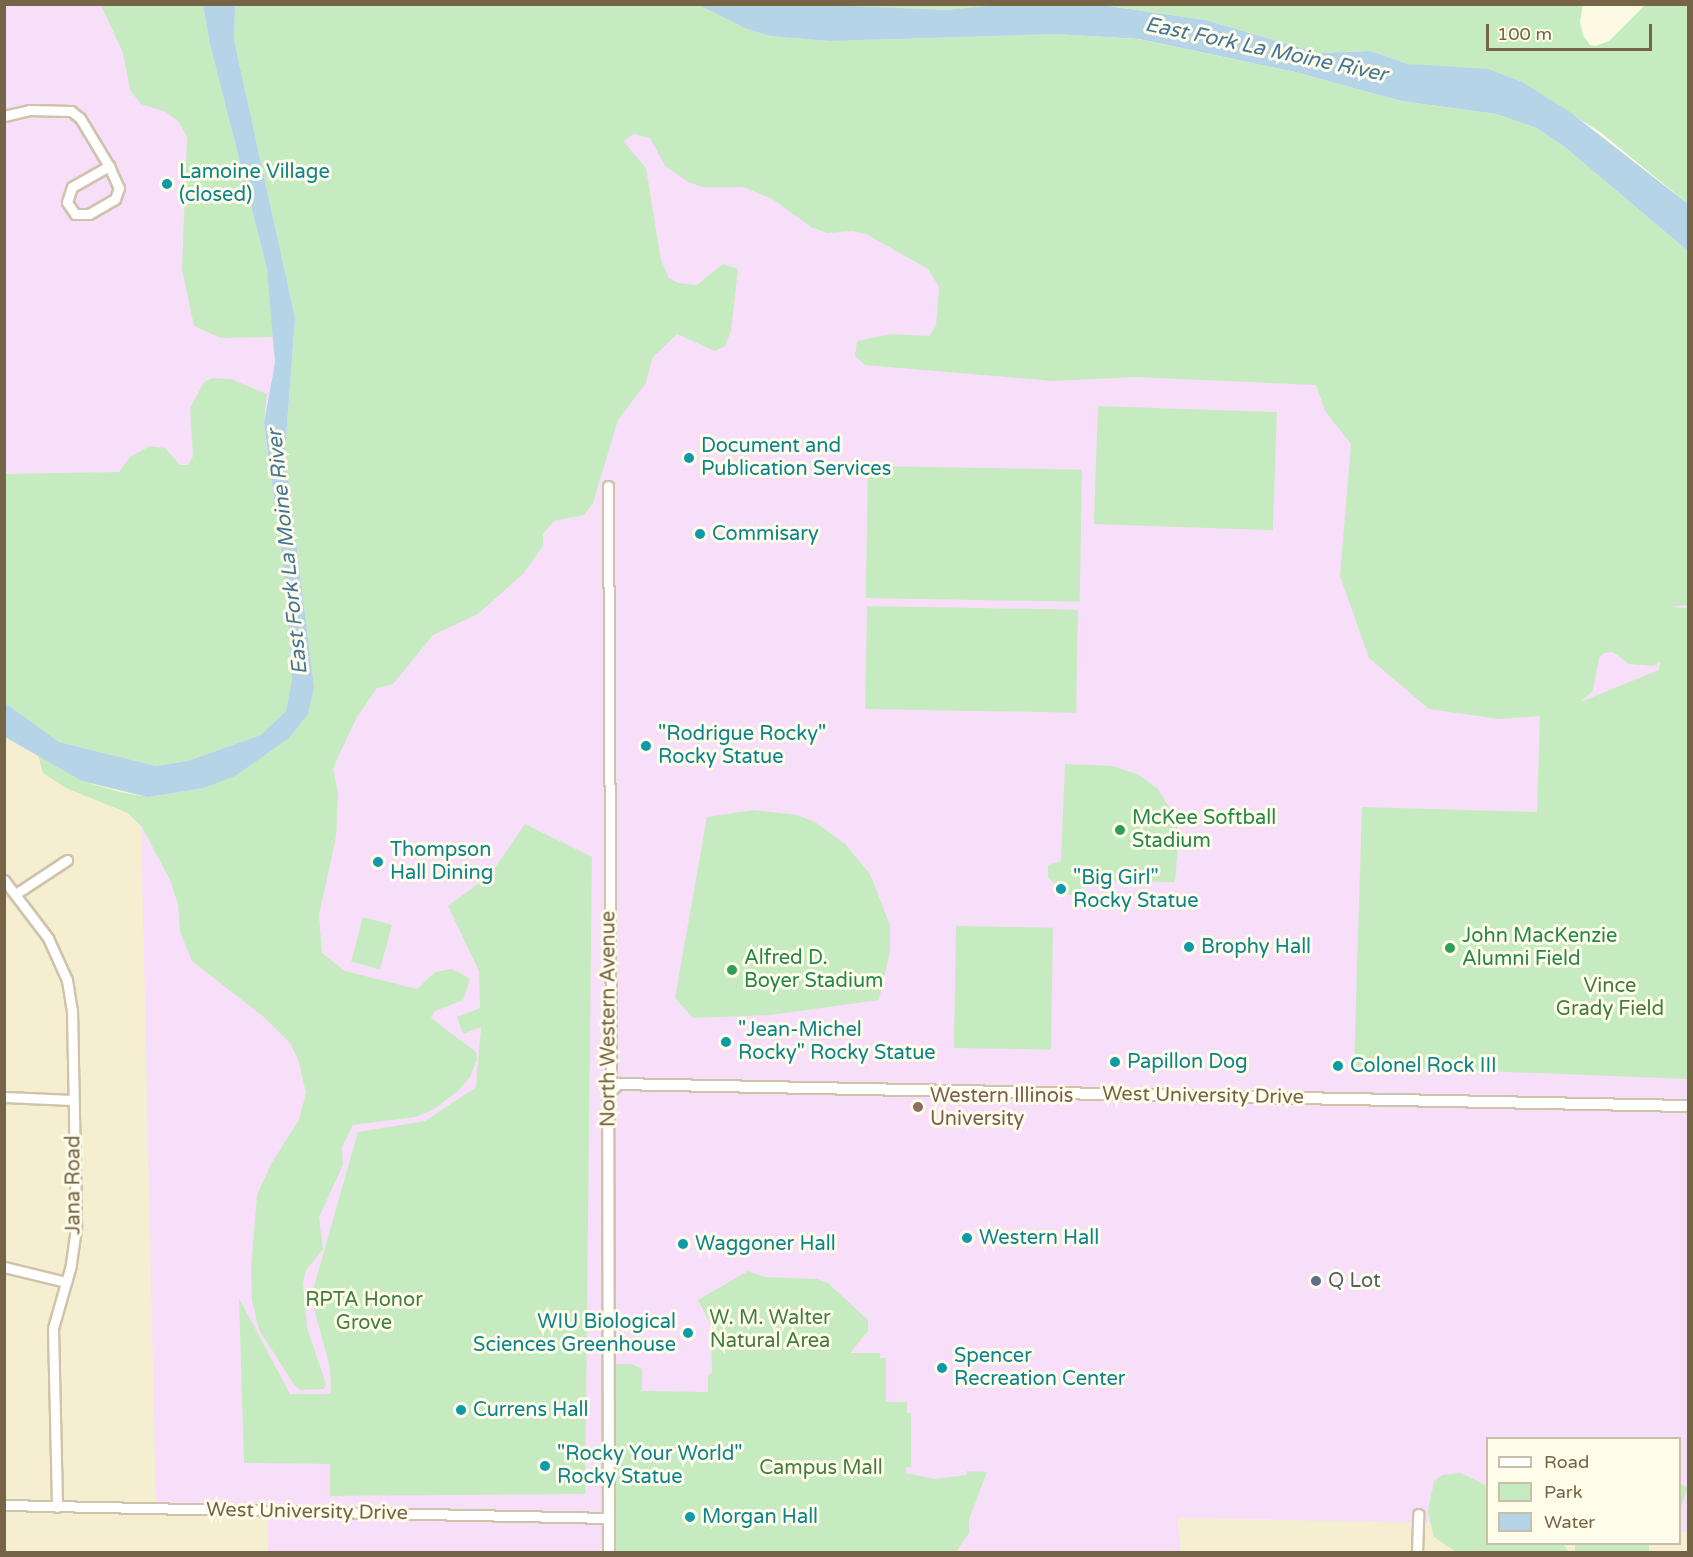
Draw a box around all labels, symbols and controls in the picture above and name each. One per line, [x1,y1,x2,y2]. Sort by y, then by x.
water label: East Fork La Moine River [1143,12,1389,88]
scale bar [1489,12,1656,50]
text: 100 m [1497,23,1552,45]
place label: Lamoine Village (closed) [179,160,330,207]
marker: Lamoine Village (closed) [160,177,174,191]
water label: East Fork La Moine River [263,428,313,676]
place label: Document and Publication Services [701,434,891,481]
marker: Document and Publication Services [682,451,696,465]
place label: Commisary [712,522,819,546]
marker: Commisary [693,527,707,541]
place label: "Rodrigue Rocky" Rocky Statue [658,722,826,769]
marker: "Rodrigue Rocky" Rocky Statue [639,739,653,753]
place label: McKee Softball Stadium [1132,807,1276,854]
marker: McKee Softball Stadium [1113,823,1127,837]
place label: Thompson Hall Dining [390,838,493,885]
marker: Thompson Hall Dining [371,855,385,869]
place label: "Big Girl" Rocky Statue [1073,866,1199,913]
marker: "Big Girl" Rocky Statue [1054,882,1068,896]
street label: North Western Avenue [597,911,621,1127]
place label: John MacKenzie Alumni Field [1462,924,1617,971]
place label: Brophy Hall [1201,935,1311,959]
marker: Brophy Hall [1182,940,1196,954]
marker: John MacKenzie Alumni Field [1443,941,1457,955]
place label: Alfred D. Boyer Stadium [744,946,883,993]
marker: Alfred D. Boyer Stadium [725,963,739,977]
park label: Vince Grady Field [1556,975,1664,1022]
place label: "Jean-Michel Rocky" Rocky Statue [738,1018,936,1065]
marker: "Jean-Michel Rocky" Rocky Statue [719,1035,733,1049]
place label: Papillon Dog [1127,1050,1248,1074]
place label: Colonel Rock III [1350,1054,1497,1078]
marker: Papillon Dog [1108,1055,1122,1069]
marker: Colonel Rock III [1331,1059,1345,1073]
street label: West University Drive [1102,1082,1304,1110]
place label: Western Illinois University [930,1084,1073,1131]
marker: Western Illinois University [911,1100,925,1114]
street label: Jana Road [62,1135,86,1235]
place label: Western Hall [979,1226,1099,1250]
marker: Western Hall [960,1231,974,1245]
place label: Waggoner Hall [695,1232,836,1256]
marker: Waggoner Hall [676,1237,690,1251]
place label: Q Lot [1328,1269,1381,1293]
marker: Q Lot [1309,1274,1323,1288]
park label: RPTA Honor Grove [305,1288,423,1335]
park label: W. M. Walter Natural Area [709,1307,831,1354]
place label: WIU Biological Sciences Greenhouse [473,1310,676,1357]
marker: WIU Biological Sciences Greenhouse [681,1326,695,1340]
place label: Spencer Recreation Center [954,1344,1125,1391]
marker: Spencer Recreation Center [935,1361,949,1375]
place label: Currens Hall [473,1398,588,1422]
marker: Currens Hall [454,1403,468,1417]
legend [1486,1437,1681,1545]
place label: "Rocky Your World" Rocky Statue [557,1442,743,1489]
text: Road [1544,1451,1589,1473]
park label: Campus Mall [759,1456,883,1480]
marker: "Rocky Your World" Rocky Statue [538,1459,552,1473]
text: Park [1544,1481,1582,1503]
street label: West University Drive [206,1498,408,1526]
place label: Morgan Hall [702,1505,818,1529]
marker: Morgan Hall [683,1510,697,1524]
text: Water [1544,1511,1595,1533]

